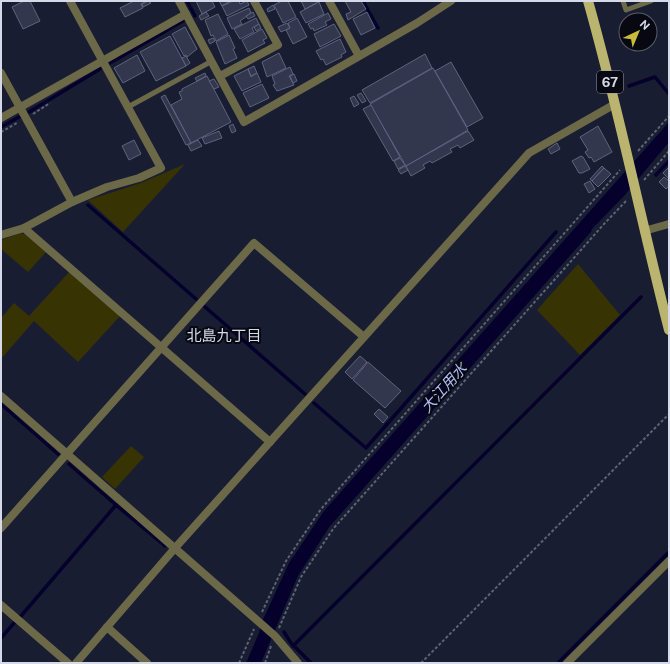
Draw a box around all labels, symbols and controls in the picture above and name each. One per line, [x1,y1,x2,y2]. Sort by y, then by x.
north arrow [618,12,658,52]
text: N [638,18,652,32]
road number: 67 [597,71,623,93]
district label: 北島九丁目 [186,327,262,344]
water label: 大江用水 [417,358,471,416]

